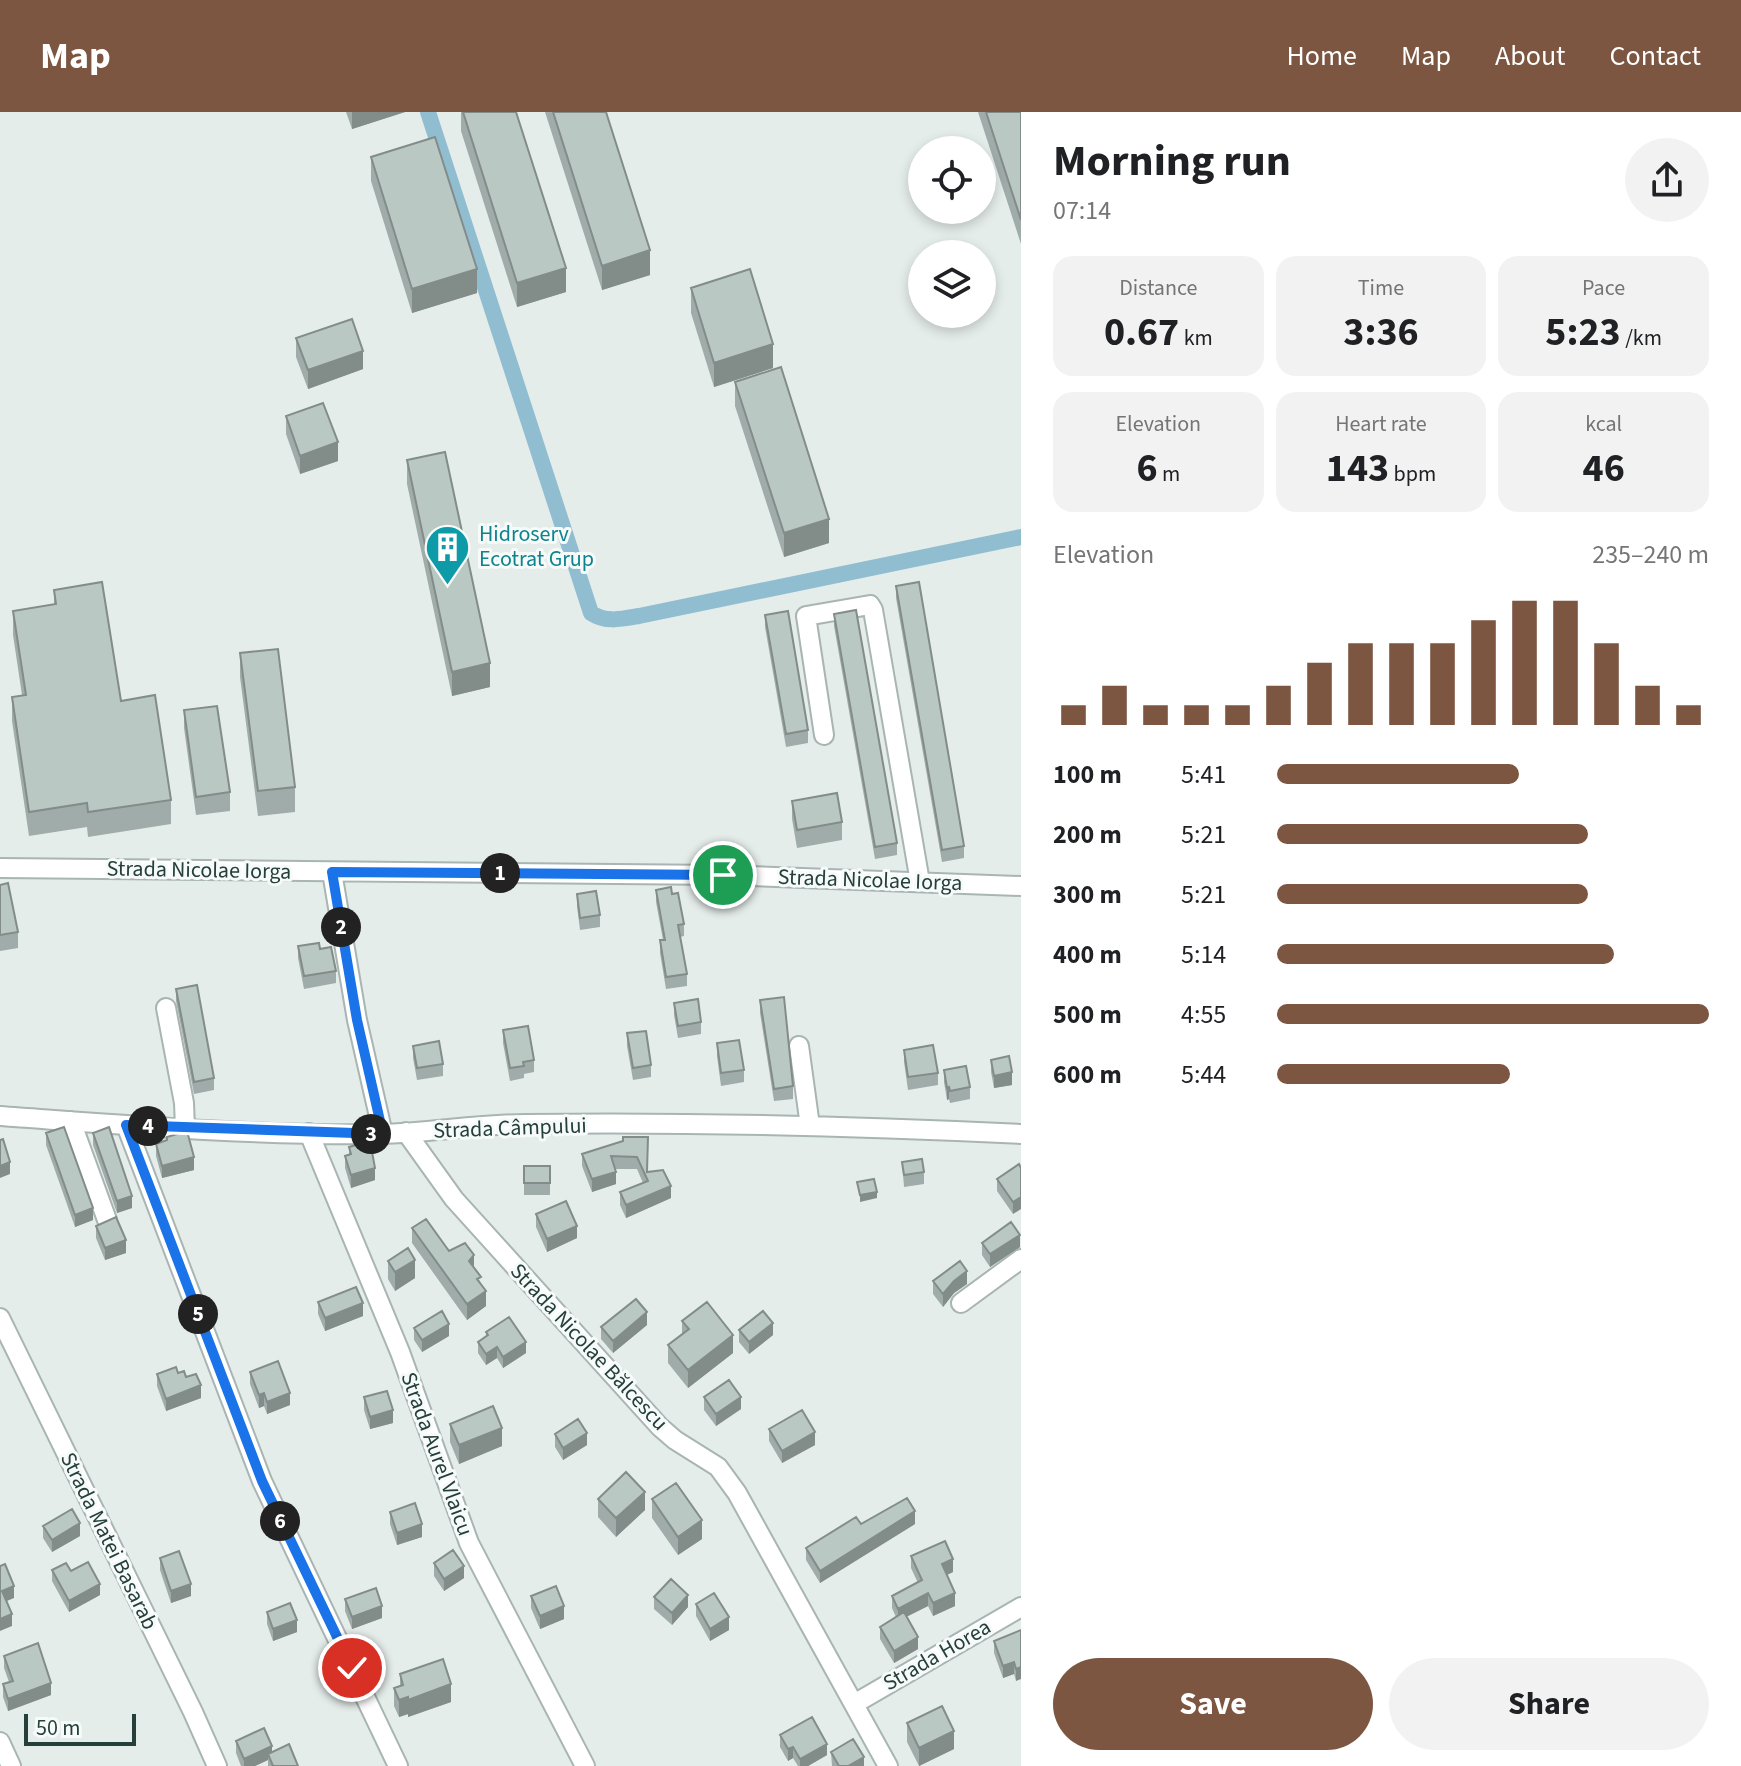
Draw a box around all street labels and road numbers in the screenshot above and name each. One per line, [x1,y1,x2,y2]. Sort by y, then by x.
street label: Strada Nicolae Iorga [106,852,292,888]
street label: Strada Nicolae Iorga [777,861,963,899]
street label: Strada Câmpului [433,1109,587,1147]
street label: Strada Nicolae Bălcescu [503,1256,675,1438]
street label: Strada Aurel Vlaicu [393,1368,481,1540]
street label: Strada Matei Basarab [52,1447,166,1635]
street label: Strada Horea [877,1611,997,1699]

